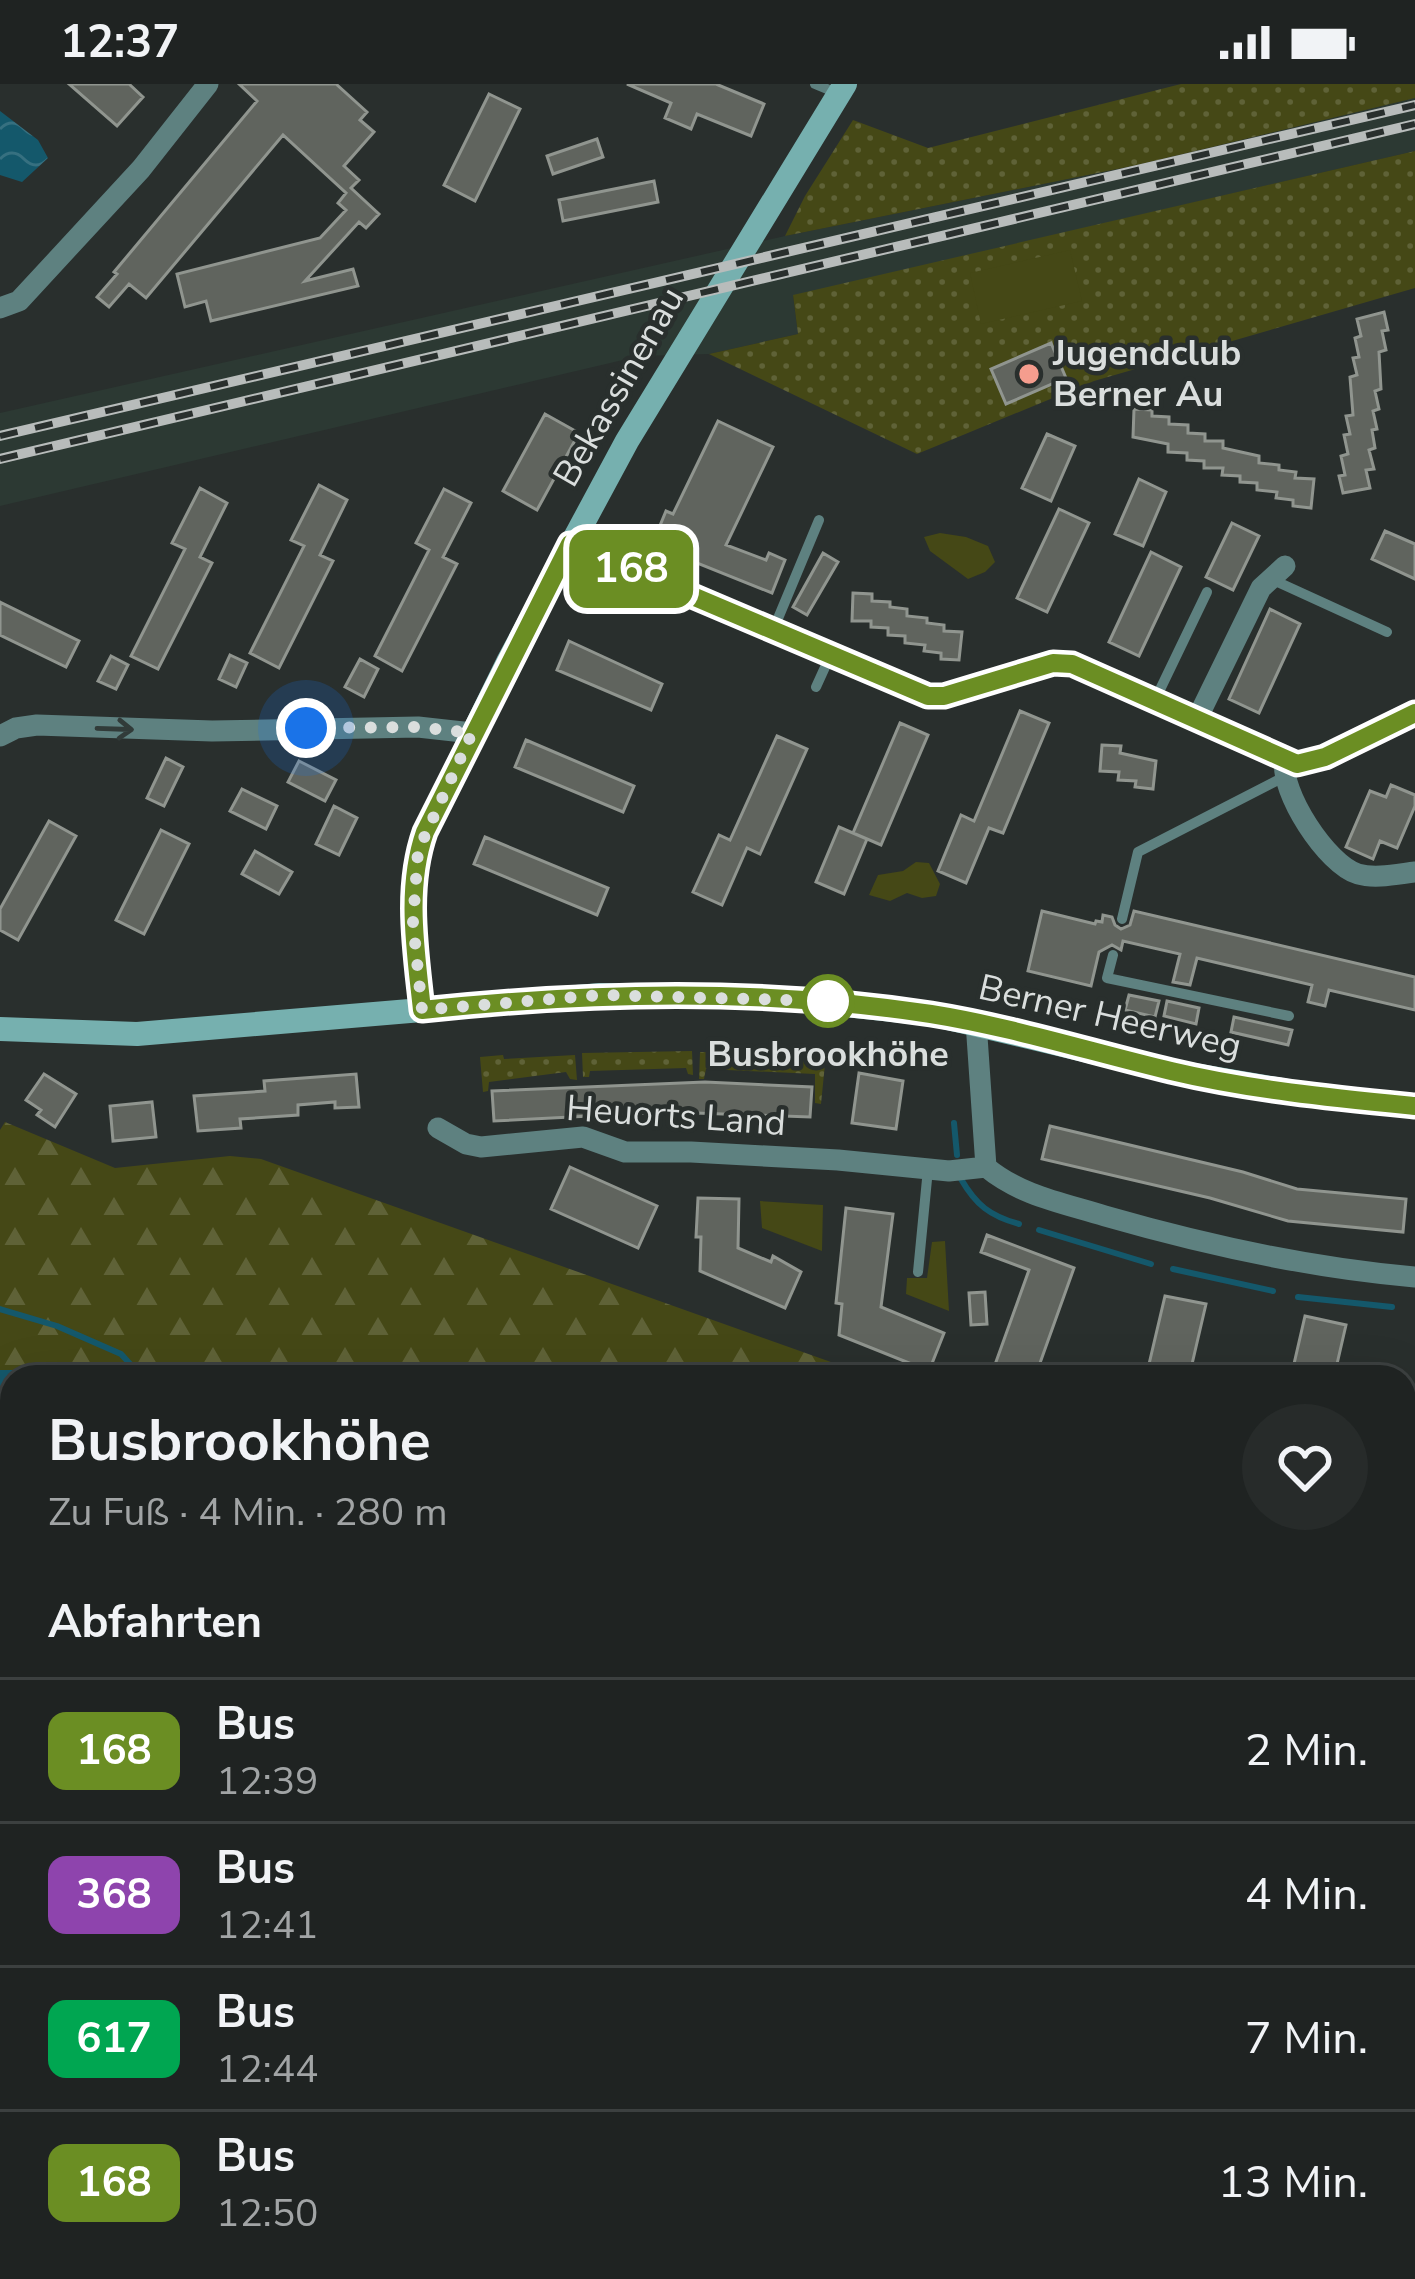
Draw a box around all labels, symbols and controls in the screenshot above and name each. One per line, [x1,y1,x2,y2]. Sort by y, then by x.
text: 12:37 [60,12,179,73]
street label: Bekassinenau [542,278,696,496]
place label: Jugendclub Berner Au [1052,329,1241,419]
marker: Jugendclub Berner Au [1016,361,1042,387]
line badge: 168 [562,530,700,608]
text: 168 [593,540,669,597]
your location [276,698,336,758]
one-way arrow [95,717,134,740]
street label: Berner Heerweg [974,963,1246,1071]
marker: Busbrookhöhe [803,976,853,1026]
place label: Busbrookhöhe [707,1030,949,1079]
street label: Heuorts Land [565,1084,787,1148]
text: Busbrookhöhe [48,1402,431,1480]
button: heart [1242,1404,1368,1530]
text: Zu Fuß · 4 Min. · 280 m [48,1486,448,1539]
text: Abfahrten [48,1592,262,1653]
text: Bus [216,1694,295,1755]
text: 2 Min. [1245,1720,1368,1781]
text: 168 [76,1722,152,1779]
text: 12:39 [216,1755,319,1808]
text: Bus [216,1838,295,1899]
text: 4 Min. [1245,1864,1368,1925]
text: 368 [76,1866,152,1923]
text: 12:41 [216,1899,319,1952]
text: Bus [216,1982,295,2043]
text: 7 Min. [1245,2008,1368,2069]
text: 617 [76,2010,152,2067]
text: 12:44 [216,2043,319,2096]
text: Bus [216,2126,295,2187]
text: 13 Min. [1218,2152,1368,2213]
text: 168 [76,2154,152,2211]
text: 12:50 [216,2187,319,2240]

